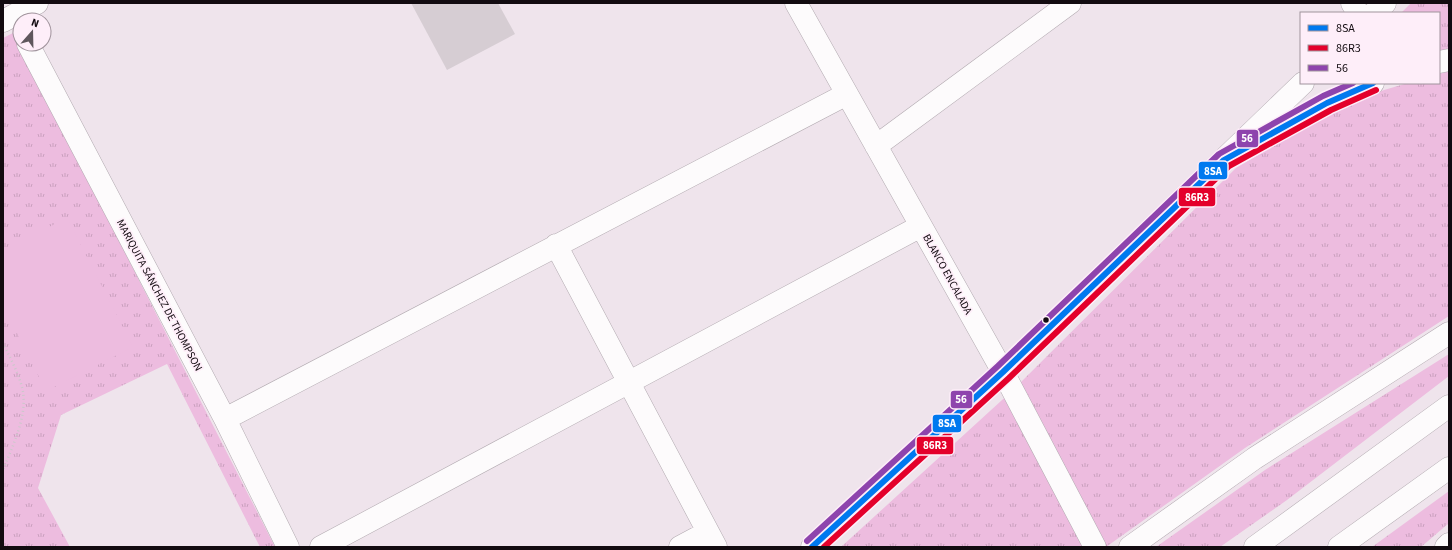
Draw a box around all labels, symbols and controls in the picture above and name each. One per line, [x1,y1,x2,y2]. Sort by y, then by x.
north arrow [12,12,52,52]
legend [1300,12,1440,84]
text: N [29,15,41,31]
text: 8SA [1336,20,1355,37]
text: 86R3 [1336,40,1361,57]
text: 56 [1336,60,1348,77]
line badge: 56 [1236,129,1259,148]
text: 56 [1241,131,1253,146]
line badge: 8SA [1198,161,1228,180]
text: 8SA [1204,164,1223,179]
line badge: 86R3 [1178,187,1216,207]
text: 86R3 [1185,190,1209,205]
street label: MARIQUITA SÁNCHEZ DE THOMPSON [113,217,206,374]
street label: BLANCO ENCALADA [919,231,976,317]
unlabelled marker [1041,315,1051,325]
line badge: 56 [950,390,973,409]
text: 56 [955,392,967,407]
line badge: 8SA [932,414,962,433]
text: 8SA [938,416,957,431]
line badge: 86R3 [916,436,954,455]
text: 86R3 [923,438,947,453]

